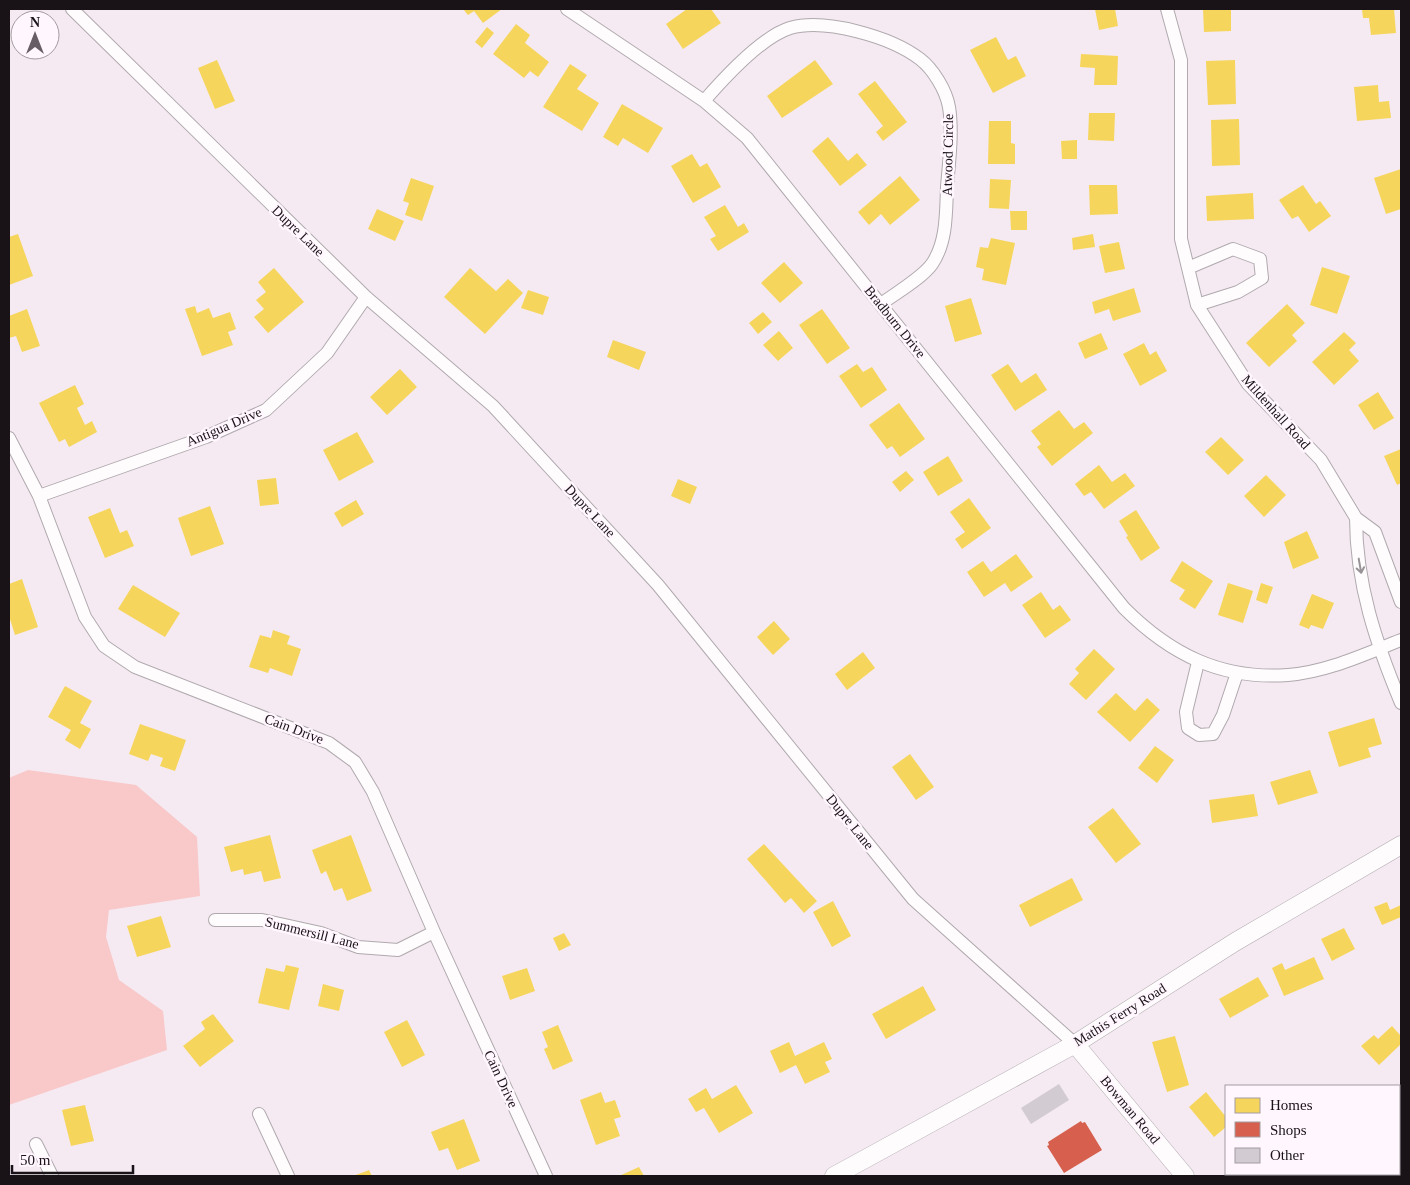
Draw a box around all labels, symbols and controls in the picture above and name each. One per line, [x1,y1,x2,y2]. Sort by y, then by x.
north arrow [10,10,60,60]
text: N [30,15,40,30]
street label: Atwood Circle [940,113,956,197]
street label: Dupre Lane [269,203,327,259]
street label: Bradburn Drive [861,283,929,361]
street label: Mildenhall Road [1239,372,1313,452]
street label: Antigua Drive [184,404,264,450]
street label: Dupre Lane [562,482,618,540]
one-way arrow [1355,558,1365,574]
street label: Cain Drive [262,711,326,747]
street label: Dupre Lane [823,791,877,853]
street label: Summersill Lane [264,914,360,952]
street label: Mathis Ferry Road [1071,981,1169,1049]
street label: Cain Drive [481,1048,521,1110]
street label: Bowman Road [1097,1073,1163,1147]
legend [1225,1085,1400,1175]
text: Homes [1270,1097,1313,1113]
text: Shops [1270,1122,1307,1138]
scale bar [12,1142,134,1174]
text: Other [1270,1147,1304,1163]
text: 50 m [20,1152,51,1168]

